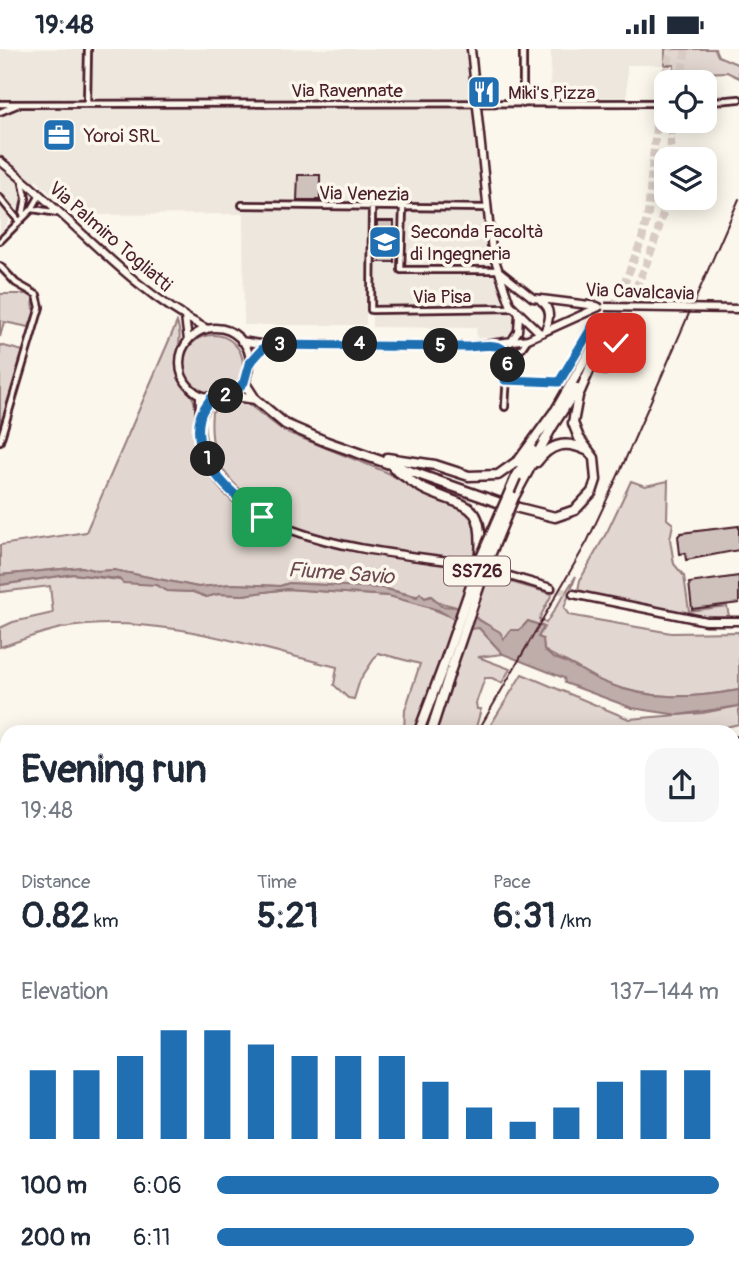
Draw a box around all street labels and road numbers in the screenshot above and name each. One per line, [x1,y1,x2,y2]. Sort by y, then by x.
street label: Via Ravennate [291,79,404,103]
street label: Via Palmiro Togliatti [44,176,177,297]
street label: Via Venezia [319,181,410,207]
street label: Via Cavalcavia [585,278,695,306]
street label: Via Pisa [413,285,472,309]
road number: SS726 [444,557,510,585]

